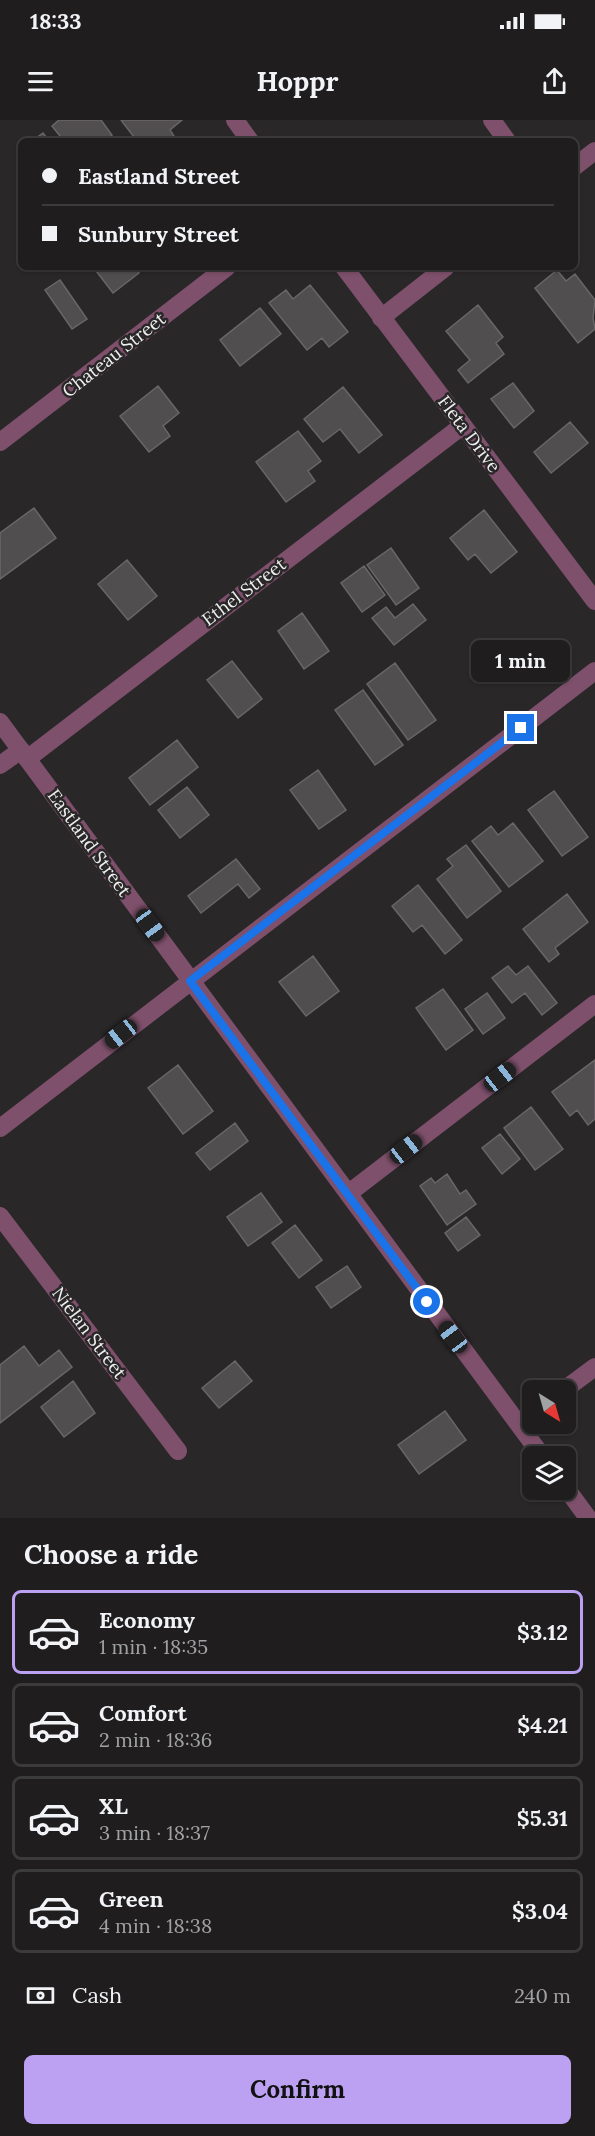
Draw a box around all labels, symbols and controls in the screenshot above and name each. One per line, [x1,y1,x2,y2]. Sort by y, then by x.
text: 18:33 [30,7,82,35]
text: Hoppr [257,64,338,98]
icon: menu [24,65,57,98]
icon: share [538,65,571,98]
text: Eastland Street [78,162,240,190]
text: Sunbury Street [78,220,239,248]
street label: Chateau Street [57,307,170,402]
street label: Fleta Drive [433,391,506,477]
street label: Ethel Street [197,553,290,631]
callout: 1 min [472,641,570,683]
text: 1 min [495,648,546,673]
route end [507,714,534,741]
street label: Eastland Street [43,784,136,901]
car [132,905,168,945]
car [101,1016,141,1052]
car [480,1059,520,1095]
car [386,1131,426,1167]
street label: Nielan Street [47,1282,132,1383]
route start [413,1288,440,1315]
car [435,1317,471,1357]
north arrow [522,1380,576,1434]
map controls [522,1380,576,1500]
button: layers [522,1446,576,1500]
text: Choose a ride [24,1537,198,1571]
icon: car [27,1605,81,1659]
text: Economy [99,1606,195,1634]
text: $3.12 [517,1618,568,1646]
text: 1 min · 18:35 [99,1634,208,1659]
icon: car [27,1698,81,1752]
text: Comfort [99,1699,187,1727]
text: $4.21 [517,1711,568,1739]
text: 2 min · 18:36 [99,1727,212,1752]
icon: car [27,1791,81,1845]
text: XL [99,1792,128,1820]
text: $5.31 [517,1804,568,1832]
text: 3 min · 18:37 [99,1820,210,1845]
icon: car [27,1884,81,1938]
text: Green [99,1885,164,1913]
text: $3.04 [512,1897,568,1925]
text: 4 min · 18:38 [99,1913,212,1938]
icon: cash [24,1979,57,2012]
text: Cash [72,1981,122,2009]
text: 240 m [514,1983,571,2008]
button: Confirm [24,2055,571,2124]

